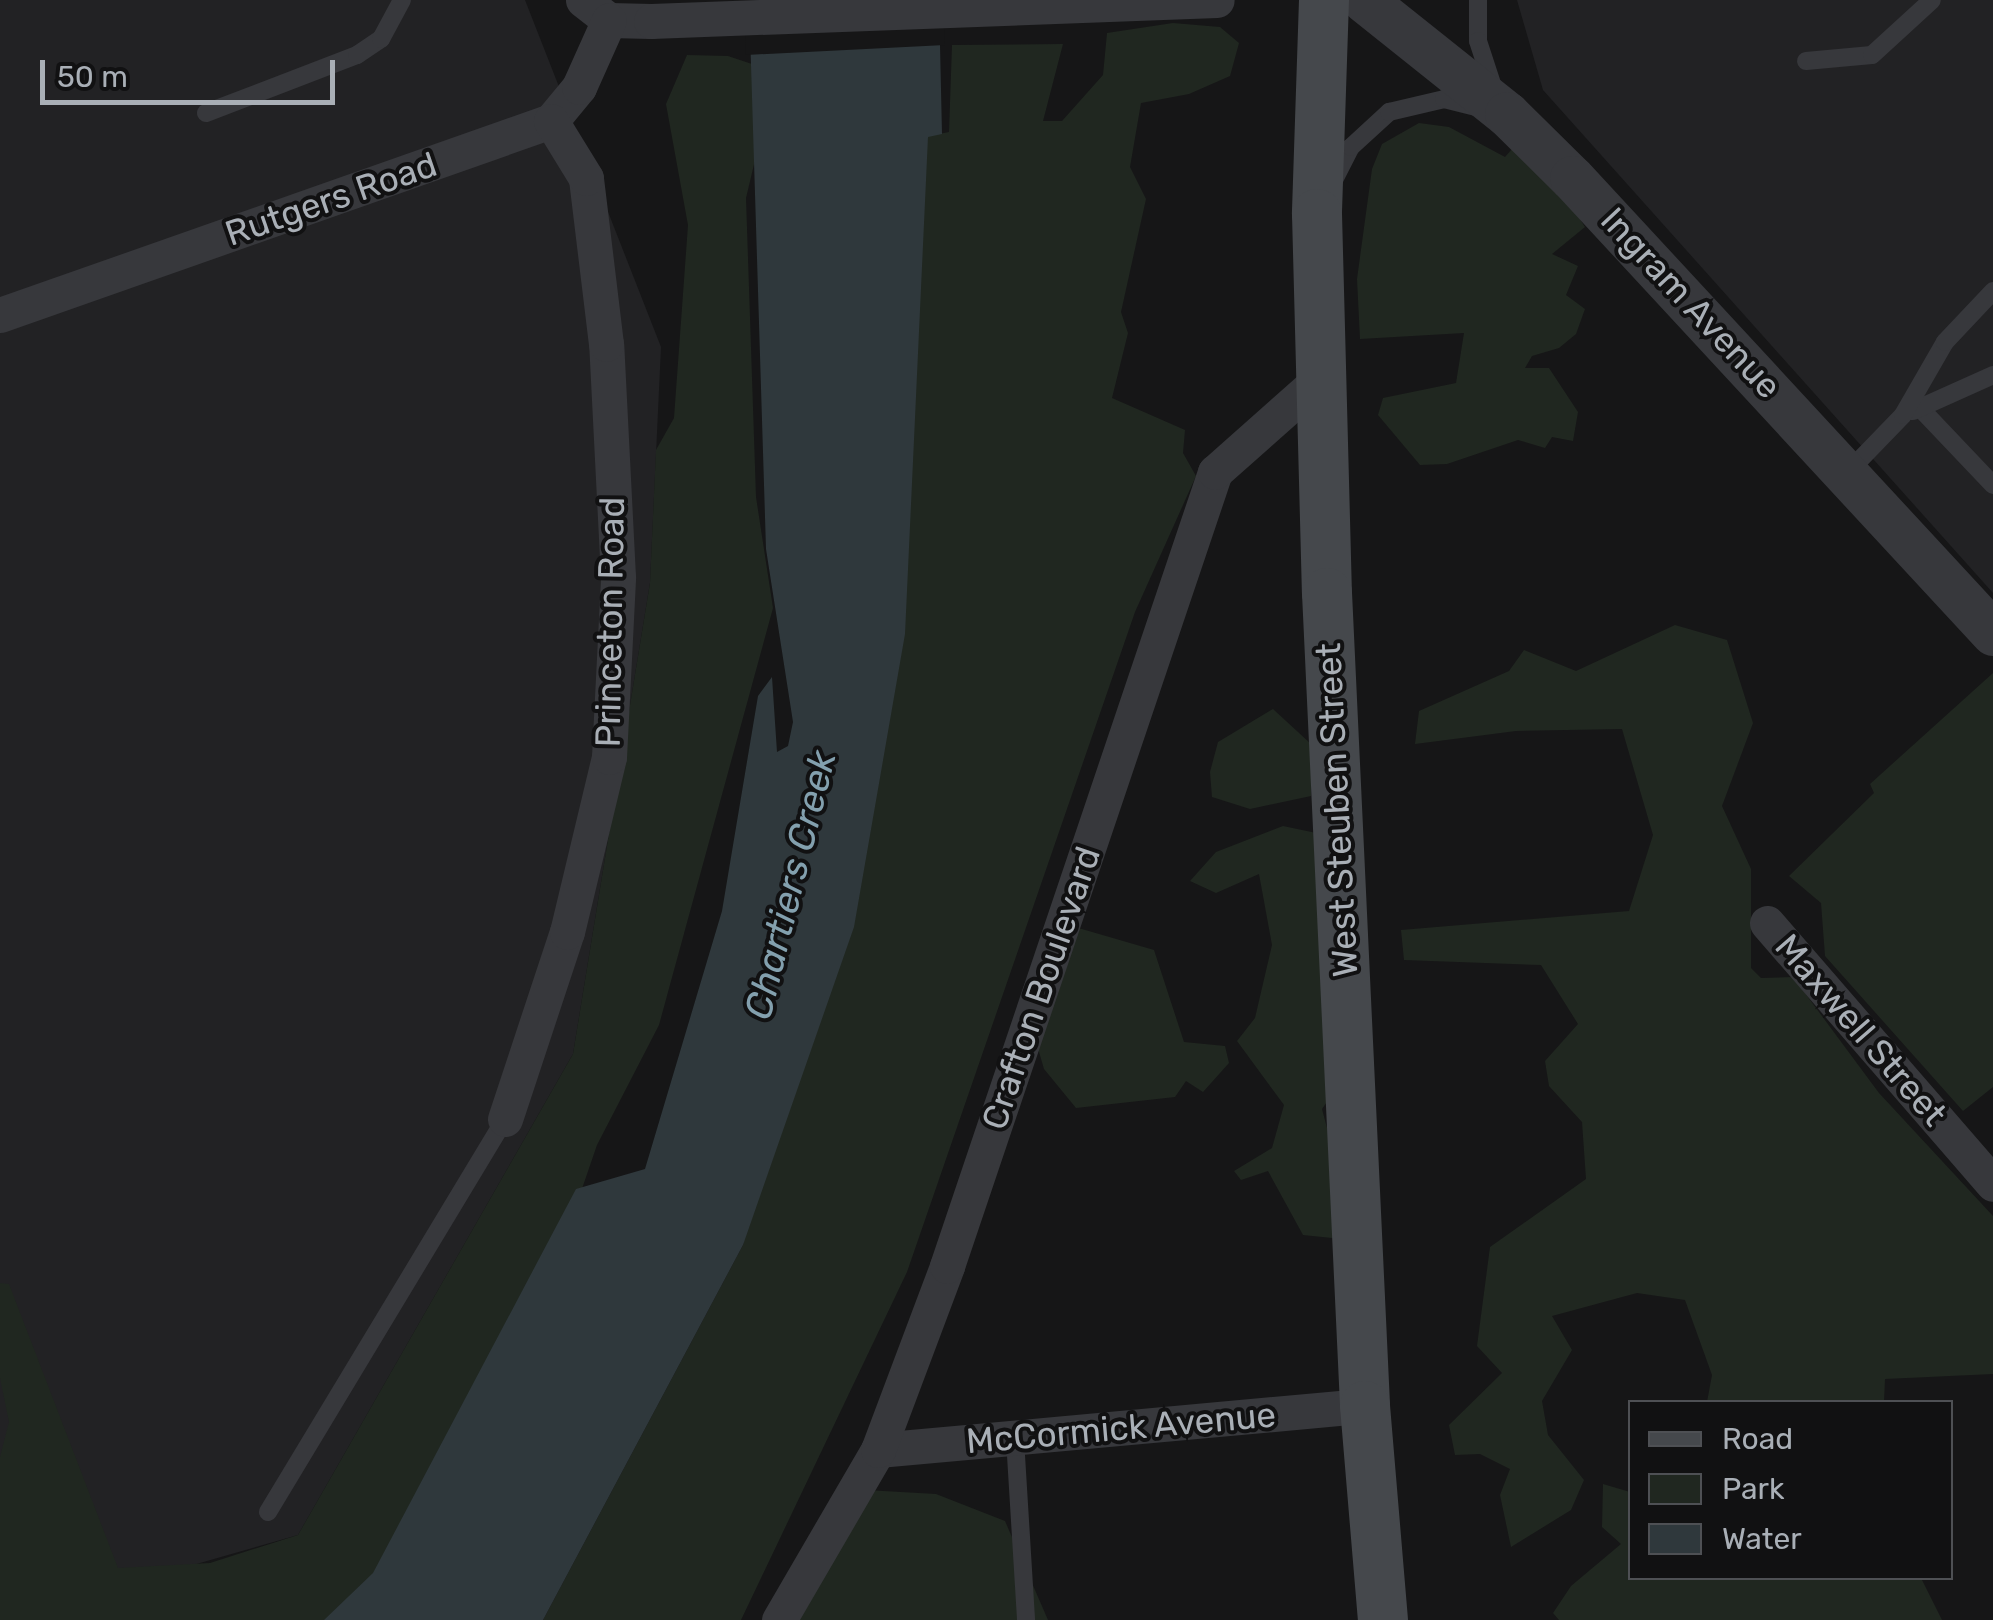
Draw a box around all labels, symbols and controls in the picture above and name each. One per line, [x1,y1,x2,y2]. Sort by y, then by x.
scale bar [45,40,340,102]
text: 50 m [57,59,128,95]
street label: Rutgers Road [220,143,442,255]
street label: Ingram Avenue [1592,199,1790,407]
street label: Princeton Road [587,496,633,748]
street label: West Steuben Street [1307,642,1367,978]
water label: Chartiers Creek [736,746,846,1024]
street label: Crafton Boulevard [973,841,1109,1135]
street label: Maxwell Street [1766,926,1956,1134]
street label: McCormick Avenue [964,1393,1278,1463]
legend [1628,1400,1953,1580]
text: Road [1722,1421,1793,1457]
text: Park [1722,1471,1784,1507]
text: Water [1722,1521,1802,1557]

